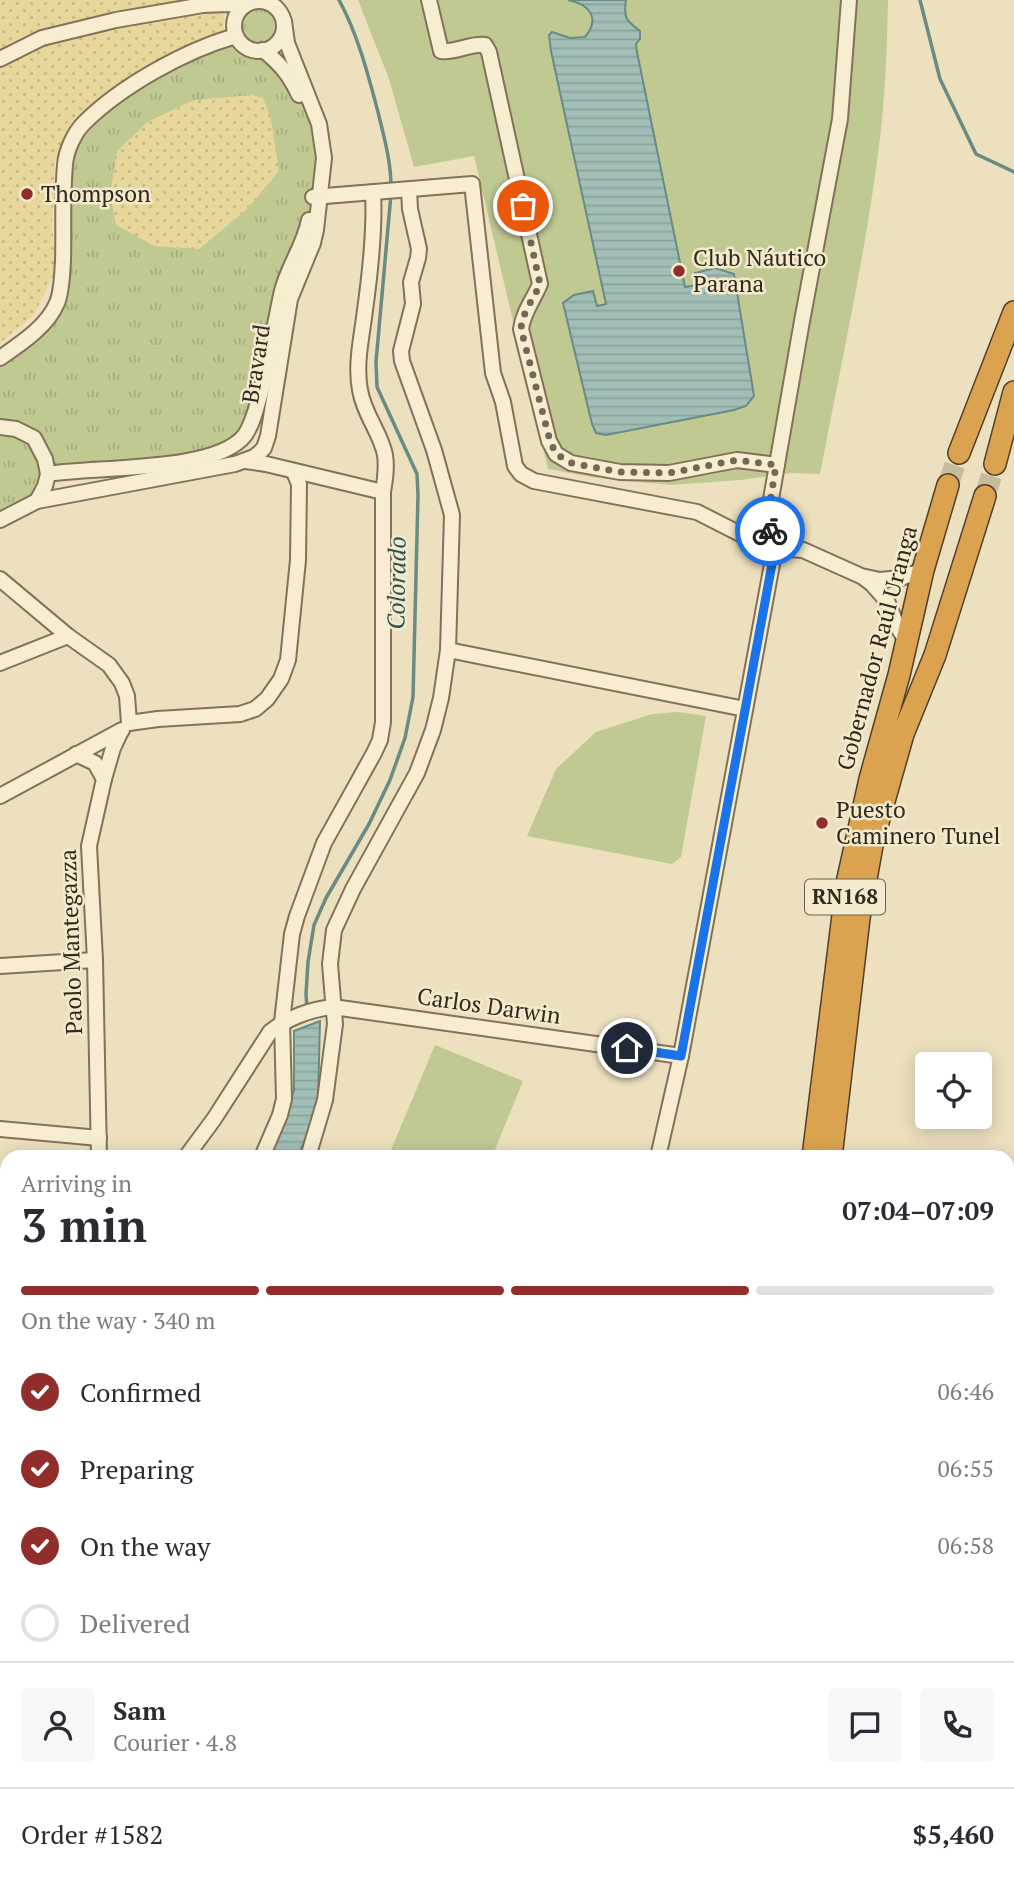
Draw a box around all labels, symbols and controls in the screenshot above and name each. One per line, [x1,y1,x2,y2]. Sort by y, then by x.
pin [493,176,553,236]
place label: Thompson [41,178,151,209]
marker: Thompson [19,186,35,202]
icon: bag [504,187,542,225]
place label: Club Náutico Parana [693,242,826,299]
marker: Club Náutico Parana [671,263,687,279]
street label: Bravard [234,322,277,406]
courier [735,496,805,566]
icon: bike [751,512,789,550]
street label: Gobernador Raúl Uranga [829,522,924,774]
water label: Colorado [379,536,413,630]
place label: Puesto Caminero Tunel [836,794,1001,851]
marker: Puesto Caminero Tunel [814,815,830,831]
street label: Paolo Mantegazza [52,848,89,1035]
road number: RN168 [805,880,885,914]
street label: Carlos Darwin [415,980,563,1031]
pin [597,1018,657,1078]
icon: home [608,1029,646,1067]
map controls [915,1052,992,1129]
button: locate [915,1052,992,1129]
text: Arriving in [21,1168,132,1199]
text: 07:04–07:09 [842,1193,994,1227]
text: 3 min [21,1194,147,1255]
text: On the way · 340 m [21,1305,215,1336]
icon: check [21,1373,59,1411]
text: Confirmed [80,1375,201,1409]
text: 06:46 [937,1376,994,1407]
icon: check [21,1450,59,1488]
text: Preparing [80,1452,193,1486]
text: 06:55 [937,1453,994,1484]
icon: check [21,1527,59,1565]
text: On the way [80,1529,211,1563]
text: 06:58 [937,1530,994,1561]
text: Delivered [80,1606,190,1640]
button: person [21,1688,95,1762]
button: chat [828,1688,902,1762]
button: phone [920,1688,994,1762]
text: Sam [113,1693,166,1727]
text: Courier · 4.8 [113,1727,237,1758]
text: Order #1582 [21,1817,163,1851]
text: $5,460 [913,1817,994,1851]

